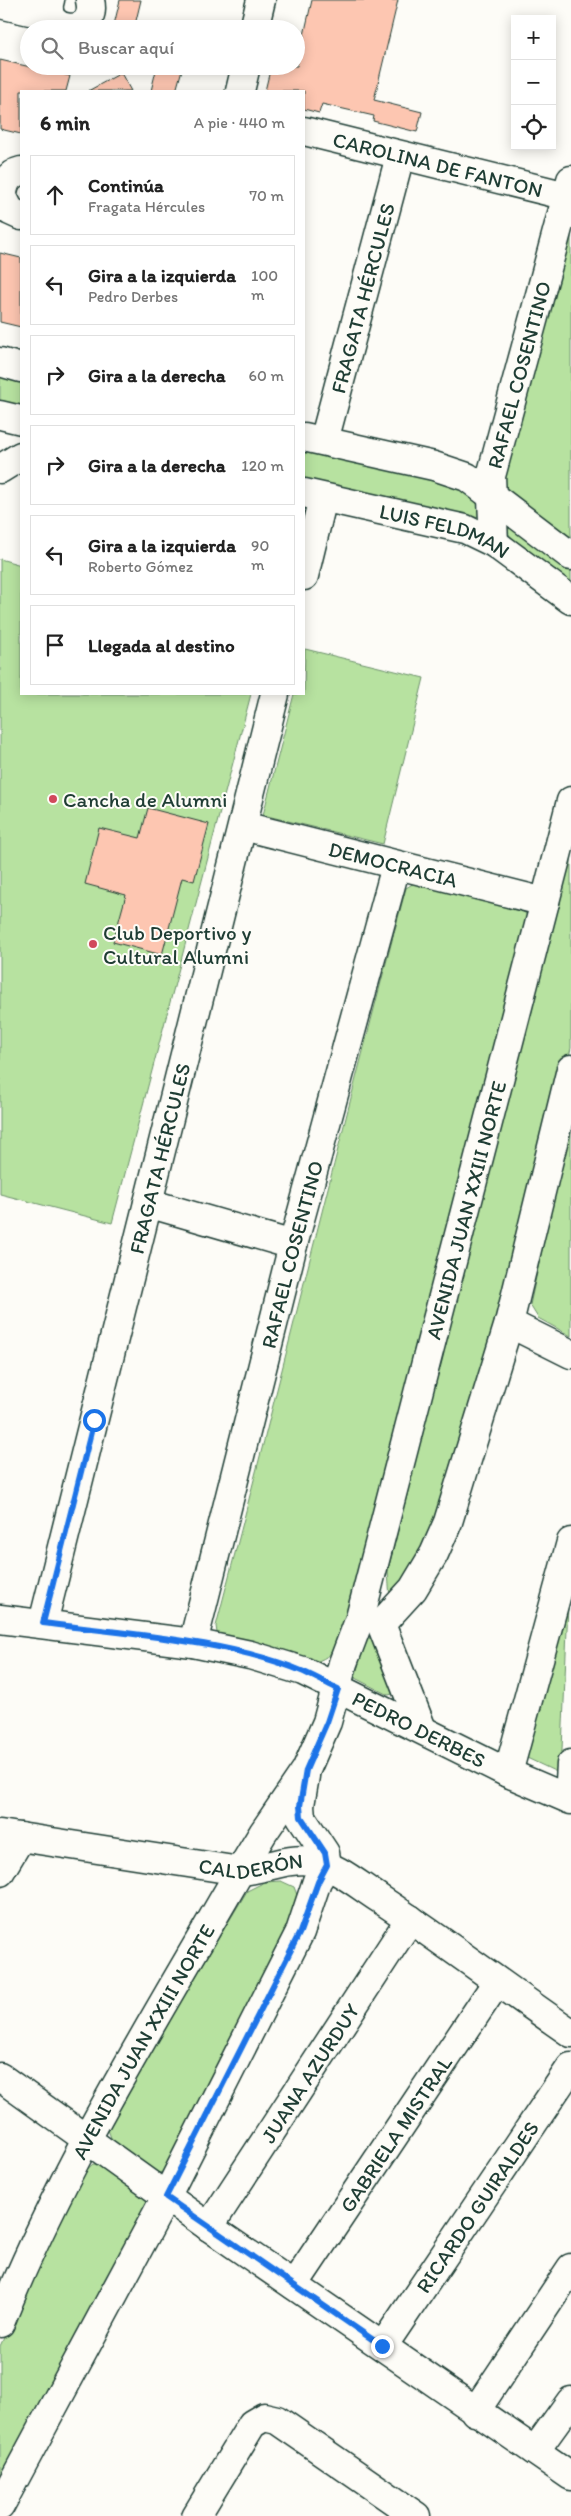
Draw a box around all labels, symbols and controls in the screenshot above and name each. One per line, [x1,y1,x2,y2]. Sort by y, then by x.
map controls [511,15,556,150]
button: + [511,15,556,60]
search box [20,20,305,75]
icon: search [38,34,66,62]
text: Buscar aquí [78,36,174,59]
button: − [511,60,556,105]
button: locate [511,105,556,150]
text: 6 min [40,110,90,135]
text: A pie · 440 m [194,113,285,132]
street label: CAROLINA DE FANTON [330,126,545,202]
text: Continúa [88,174,164,197]
icon: ahead [41,181,69,209]
text: 70 m [249,186,284,205]
text: Fragata Hércules [88,197,205,216]
street label: FRAGATA HÉRCULES [325,200,399,396]
text: Gira a la izquierda [88,264,236,287]
text: 100 m [251,266,278,304]
icon: left [41,271,69,299]
street label: RAFAEL COSENTINO [481,278,556,471]
text: Pedro Derbes [88,287,178,306]
icon: right [41,361,69,389]
text: Gira a la derecha [88,364,226,387]
text: 60 m [249,366,284,385]
icon: right [41,451,69,479]
text: Gira a la derecha [88,454,226,477]
text: 120 m [241,456,284,475]
street label: LUIS FELDMAN [377,498,515,563]
text: Gira a la izquierda [88,534,236,557]
text: 90 m [251,536,269,574]
icon: left [41,541,69,569]
text: Roberto Gómez [88,557,193,576]
icon: arrive [41,631,69,659]
text: Llegada al destino [88,634,235,657]
place label: Cancha de Alumni [63,787,227,812]
marker: Cancha de Alumni [47,793,59,805]
street label: DEMOCRACIA [326,836,461,892]
place label: Club Deportivo y Cultural Alumni [103,920,251,969]
marker: Club Deportivo y Cultural Alumni [87,938,99,950]
street label: FRAGATA HÉRCULES [123,1060,195,1256]
street label: AVENIDA JUAN XXIII NORTE [420,1078,511,1342]
street label: RAFAEL COSENTINO [255,1158,328,1351]
route start [83,1409,106,1432]
street label: PEDRO DERBES [349,1685,490,1772]
street label: CALDERÓN [197,1847,304,1884]
street label: AVENIDA JUAN XXIII NORTE [66,1919,219,2163]
street label: JUANA AZURDUY [255,1999,364,2147]
street label: GABRIELA MISTRAL [334,2050,457,2217]
street label: RICARDO GUIRALDES [410,2116,544,2297]
route end [371,2335,394,2358]

